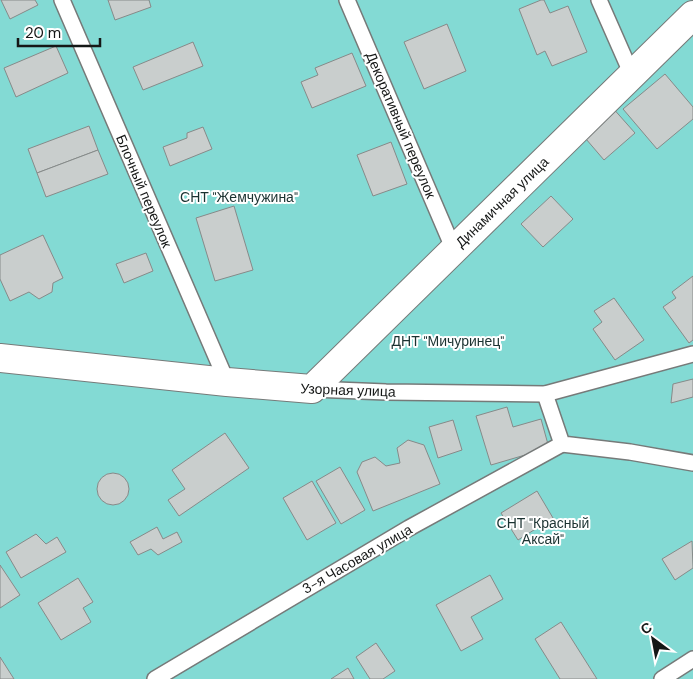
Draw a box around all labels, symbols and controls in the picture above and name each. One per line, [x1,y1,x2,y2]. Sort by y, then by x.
scale bar [18,15,100,47]
text: 20 m [25,23,61,43]
street label: Декоративный переулок [362,49,440,202]
street label: Блочный переулок [112,132,176,251]
street label: Динамичная улица [452,153,553,251]
park label: СНТ "Жемчужина" [180,188,298,206]
park label: ДНТ "Мичуринец" [392,332,504,350]
street label: Узорная улица [300,379,396,401]
park label: СНТ "Красный Аксай" [497,514,589,548]
street label: 3-я Часовая улица [299,520,415,598]
north arrow [628,614,678,664]
text: С [637,618,655,638]

